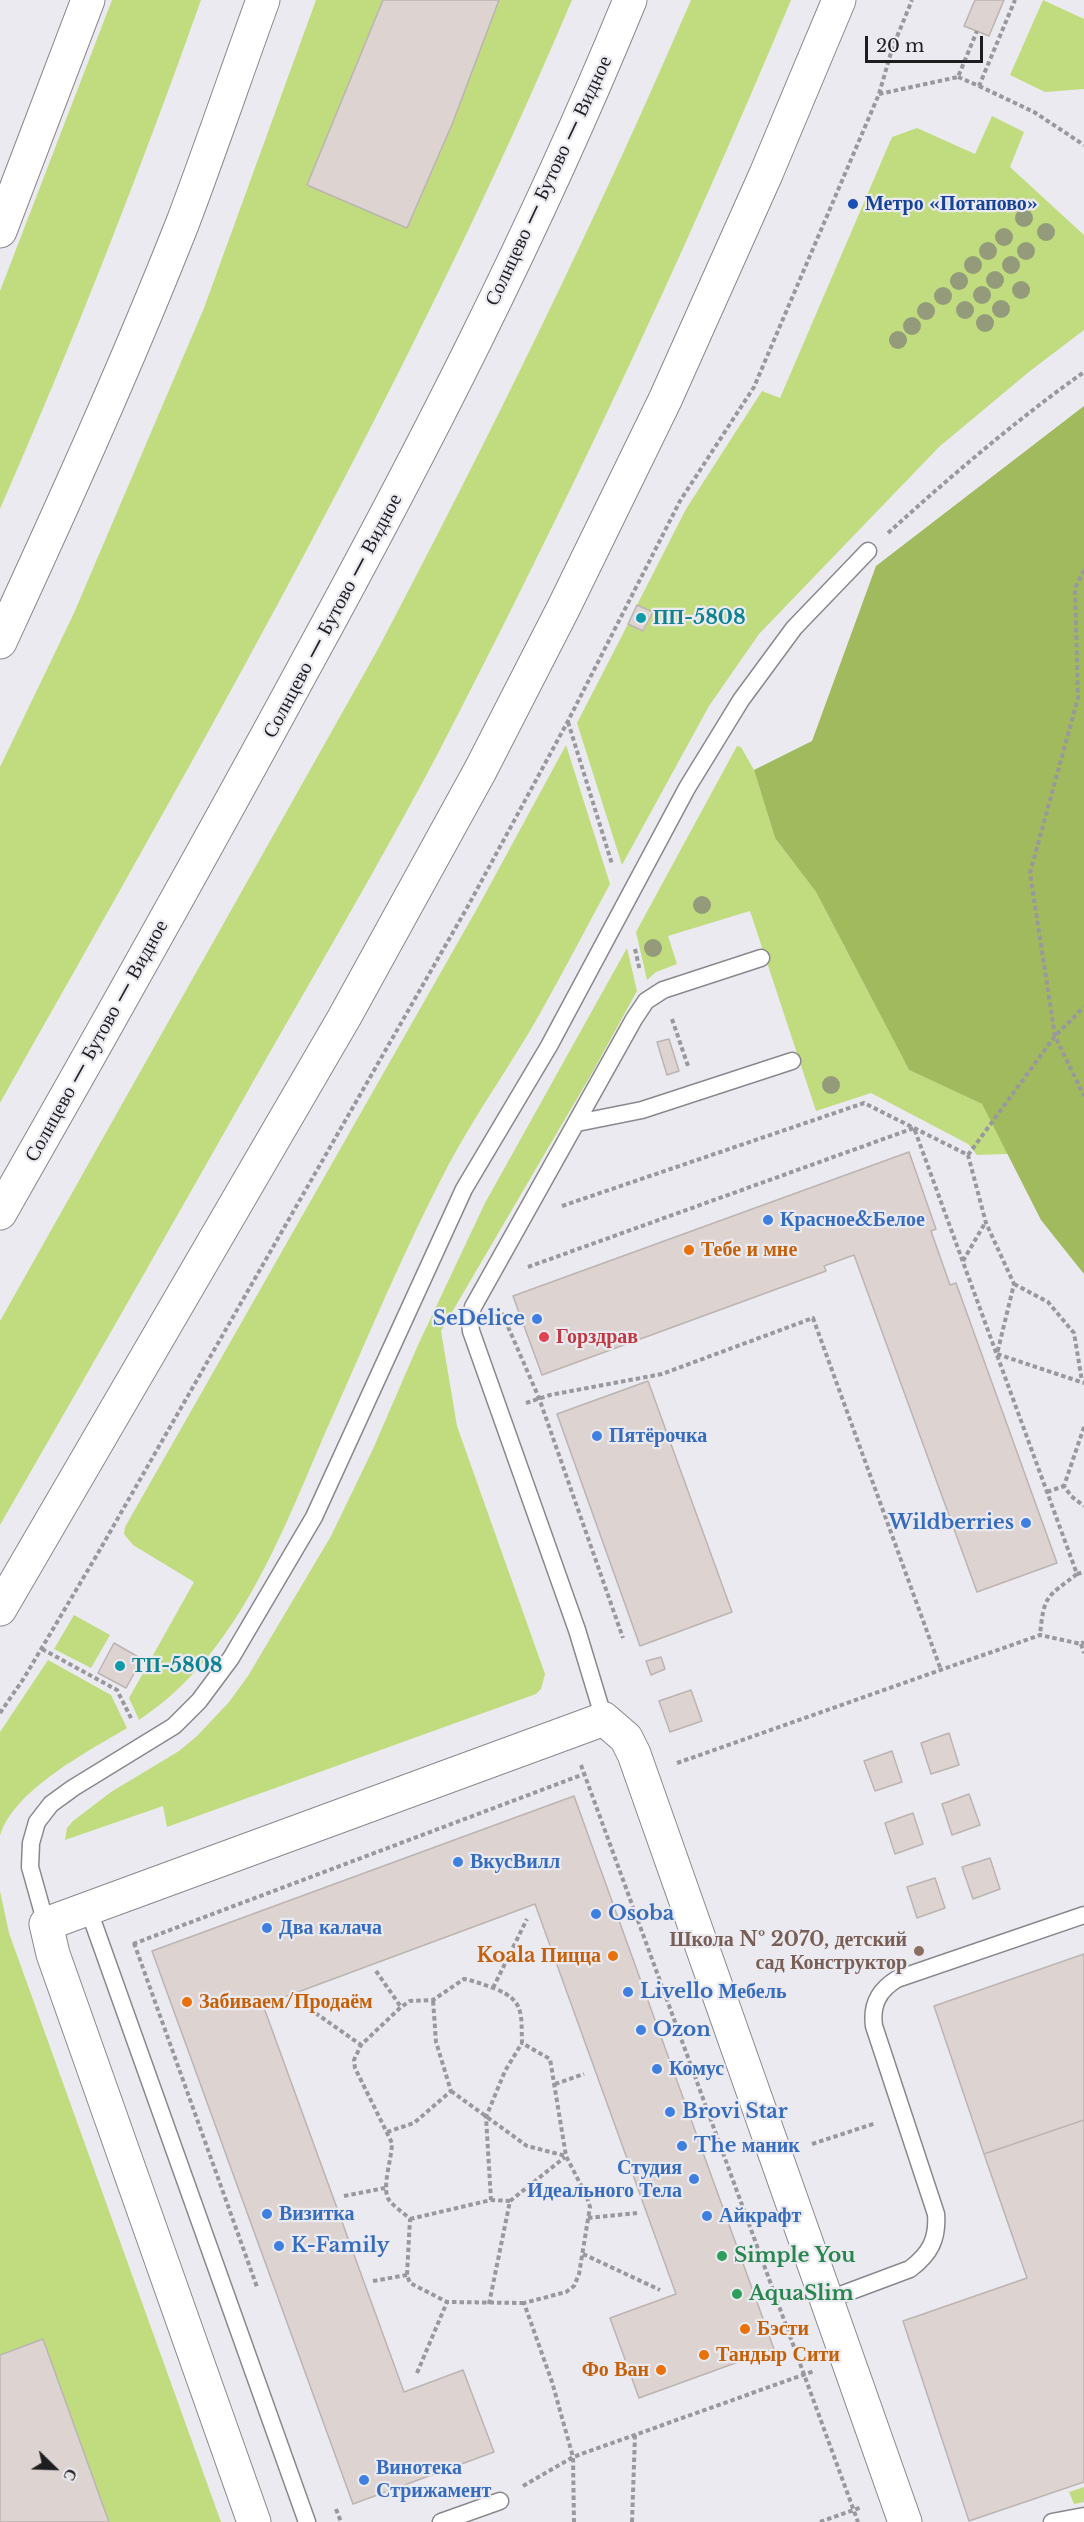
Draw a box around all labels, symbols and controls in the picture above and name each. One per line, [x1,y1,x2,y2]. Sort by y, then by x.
scale bar [868,24,986,62]
text: 20 m [876,35,924,57]
street label: Солнцево — Бутово — Видное [480,52,618,310]
place label: Метро «Потапово» [865,192,1038,216]
marker: Метро «Потапово» [846,197,860,211]
street label: Солнцево — Бутово — Видное [258,490,408,742]
place label: ПП-5808 [653,606,746,630]
marker: ПП-5808 [634,611,648,625]
street label: Солнцево — Бутово — Видное [20,916,174,1166]
place label: Красное&Белое [780,1208,925,1232]
marker: Красное&Белое [761,1213,775,1227]
place label: Тебе и мне [701,1238,797,1262]
marker: Тебе и мне [682,1243,696,1257]
place label: SeDelice [433,1307,525,1331]
marker: SeDelice [530,1312,544,1326]
place label: Горздрав [556,1325,638,1349]
marker: Горздрав [537,1330,551,1344]
place label: Пятёрочка [609,1424,707,1448]
marker: Пятёрочка [590,1429,604,1443]
place label: Wildberries [888,1511,1014,1535]
marker: Wildberries [1019,1516,1033,1530]
place label: ТП-5808 [132,1654,222,1678]
marker: ТП-5808 [113,1659,127,1673]
place label: ВкусВилл [470,1850,560,1874]
marker: ВкусВилл [451,1855,465,1869]
place label: Osoba [608,1902,674,1926]
marker: Osoba [589,1907,603,1921]
place label: Два калача [279,1916,382,1940]
marker: Два калача [260,1921,274,1935]
place label: Школа № 2070, детский сад Конструктор [670,1928,907,1975]
place label: Koala Пицца [476,1944,601,1968]
marker: Школа № 2070, детский сад Конструктор [912,1944,926,1958]
marker: Koala Пицца [606,1949,620,1963]
place label: Livello Мебель [640,1980,787,2004]
marker: Livello Мебель [621,1985,635,1999]
place label: Забиваем/Продаём [199,1990,373,2014]
marker: Забиваем/Продаём [180,1995,194,2009]
place label: Ozon [653,2018,711,2042]
marker: Ozon [634,2023,648,2037]
place label: Комус [669,2057,724,2081]
marker: Комус [650,2062,664,2076]
place label: Brovi Star [682,2100,788,2124]
marker: Brovi Star [663,2105,677,2119]
place label: The маник [694,2134,800,2158]
marker: The маник [675,2139,689,2153]
place label: Студия Идеального Тела [527,2156,682,2203]
marker: Студия Идеального Тела [687,2172,701,2186]
place label: Визитка [279,2202,354,2226]
place label: Айкрафт [719,2204,801,2228]
marker: Визитка [260,2207,274,2221]
marker: Айкрафт [700,2209,714,2223]
place label: K-Family [291,2234,389,2258]
marker: K-Family [272,2239,286,2253]
place label: Simple You [734,2244,855,2268]
marker: Simple You [715,2249,729,2263]
place label: AquaSlim [749,2282,854,2306]
marker: AquaSlim [730,2287,744,2301]
place label: Бэсти [757,2317,809,2341]
marker: Бэсти [738,2322,752,2336]
place label: Тандыр Сити [716,2343,840,2367]
marker: Тандыр Сити [697,2348,711,2362]
place label: Фо Ван [582,2358,649,2382]
marker: Фо Ван [654,2363,668,2377]
north arrow [24,2438,84,2498]
place label: Винотека Стрижамент [376,2456,491,2503]
text: С [59,2466,82,2484]
marker: Винотека Стрижамент [357,2473,371,2487]

